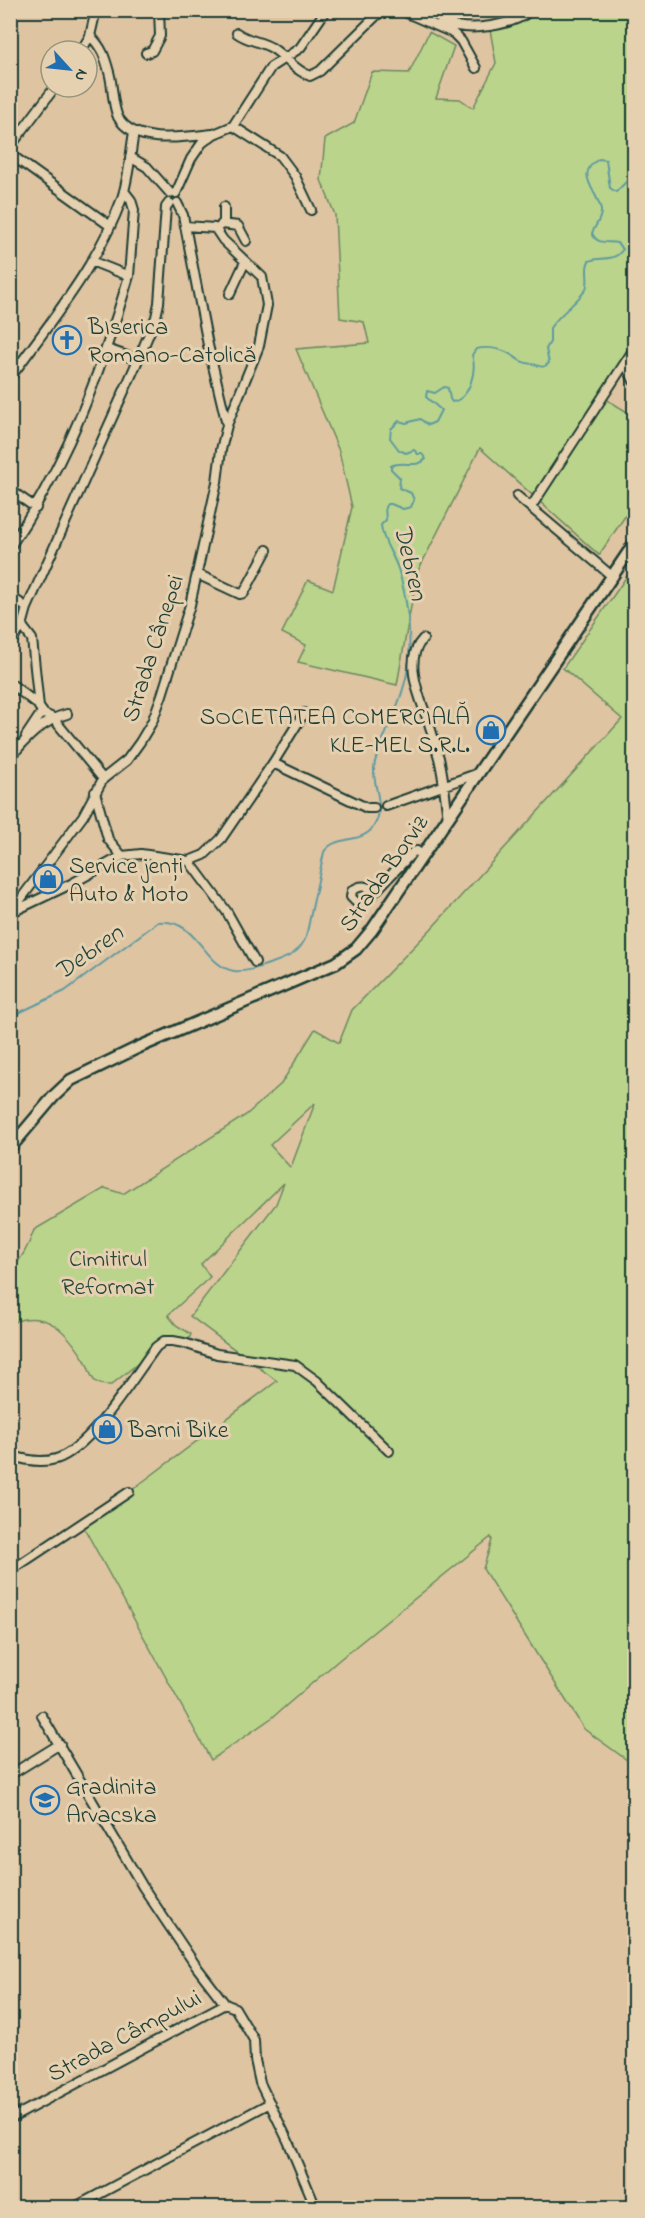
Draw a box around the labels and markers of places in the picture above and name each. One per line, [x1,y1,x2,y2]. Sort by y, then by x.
place label: BIserica Romano-Catolică [87,311,256,374]
church icon: BIserica Romano-Catolică [51,324,83,356]
place label: SOCIETATEA COMERCIALĂ KLE-MEL S.R.L. [200,701,470,764]
shop icon: SOCIETATEA COMERCIALĂ KLE-MEL S.R.L. [475,714,507,746]
place label: Service jenți Auto & Moto [69,850,189,913]
shop icon: Service jenți Auto & Moto [32,863,64,895]
shop icon: Barni Bike [91,1413,123,1445]
place label: Barni Bike [127,1414,229,1449]
place label: Gradinita Arvacska [66,1771,157,1834]
school or university icon: Gradinita Arvacska [29,1784,61,1816]

